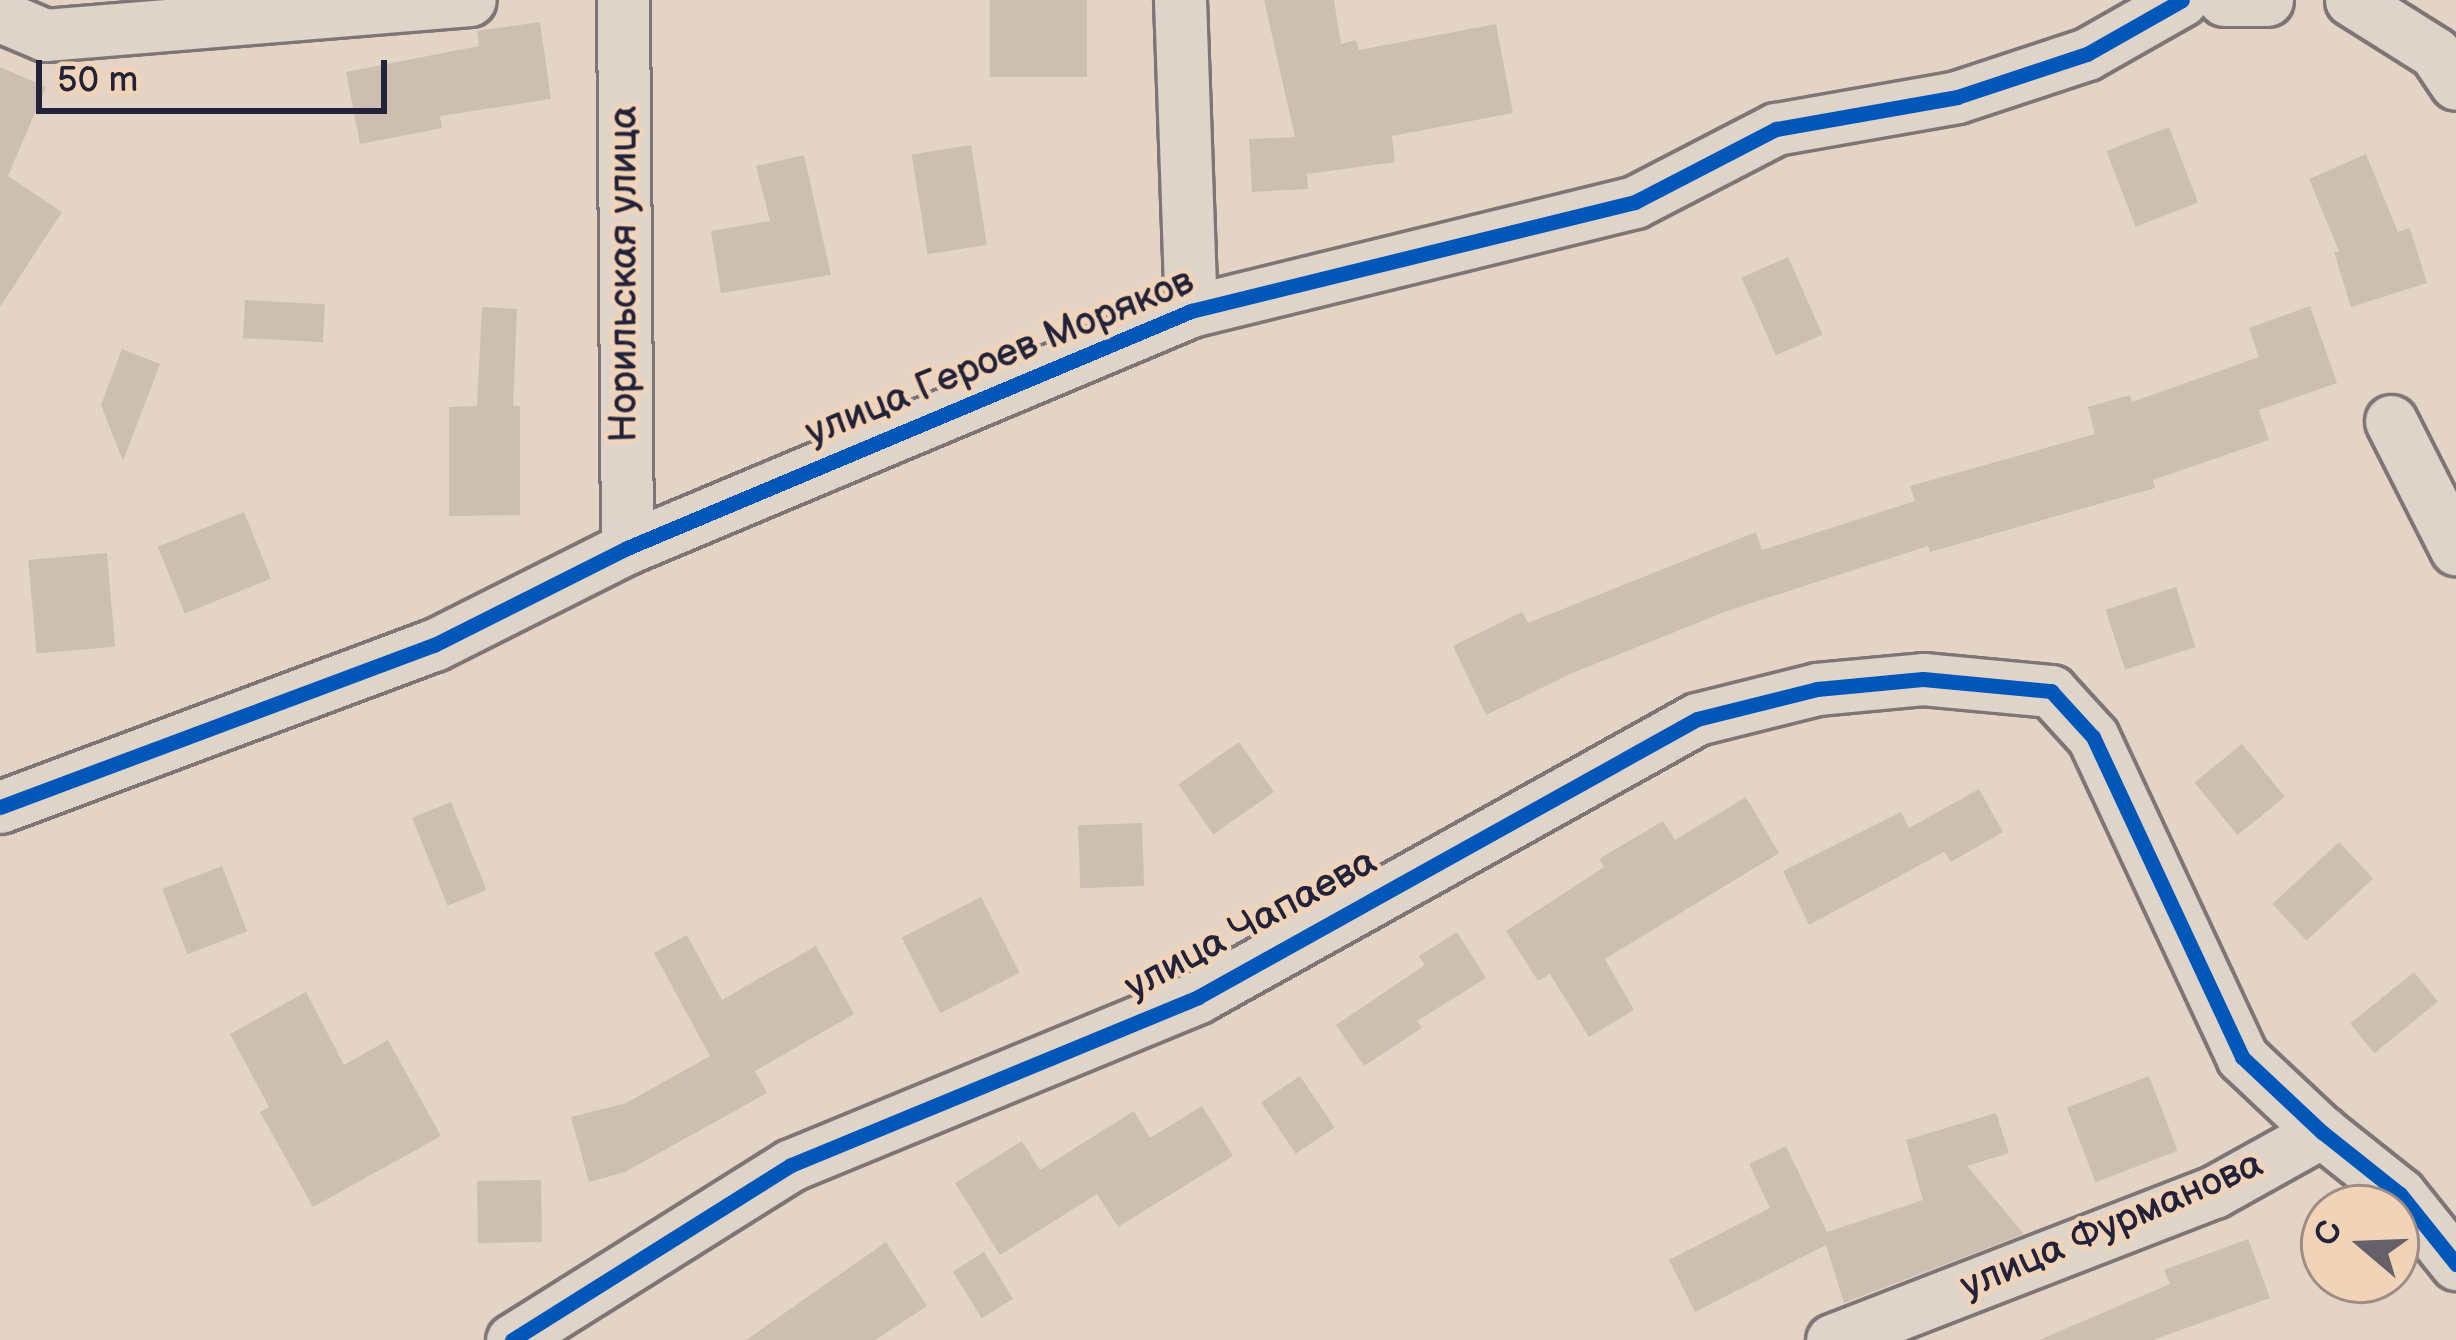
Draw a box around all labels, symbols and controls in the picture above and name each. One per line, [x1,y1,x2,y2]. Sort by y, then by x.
scale bar [42,36,393,110]
text: 50 m [57,59,138,102]
street label: Норильская улица [602,106,648,442]
street label: улица Героев Моряков [799,259,1201,457]
street label: улица Чапаева [1117,839,1385,1011]
street label: улица Фурманова [1954,1141,2270,1311]
north arrow [2300,1184,2420,1304]
text: С [2306,1216,2351,1251]

